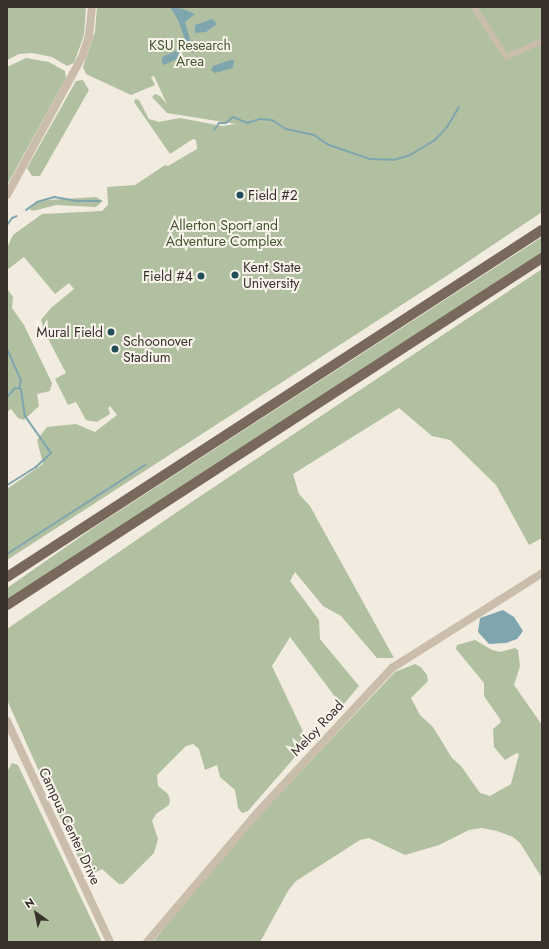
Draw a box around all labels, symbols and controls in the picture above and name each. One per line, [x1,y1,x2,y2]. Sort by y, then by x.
park label: KSU Research Area [149,37,231,70]
place label: Field #2 [248,187,298,203]
marker: Field #2 [235,190,245,200]
park label: Allerton Sport and Adventure Complex [166,217,282,250]
place label: Kent State University [243,259,301,292]
place label: Field #4 [143,268,193,284]
marker: Kent State University [230,270,240,280]
marker: Field #4 [196,271,206,281]
place label: Mural Field [36,324,103,340]
marker: Mural Field [106,327,116,337]
place label: Schoonover Stadium [123,333,193,366]
marker: Schoonover Stadium [110,344,120,354]
street label: Meloy Road [287,697,347,759]
street label: Campus Center Drive [35,765,105,887]
north arrow [16,893,56,933]
text: N [21,894,37,912]

